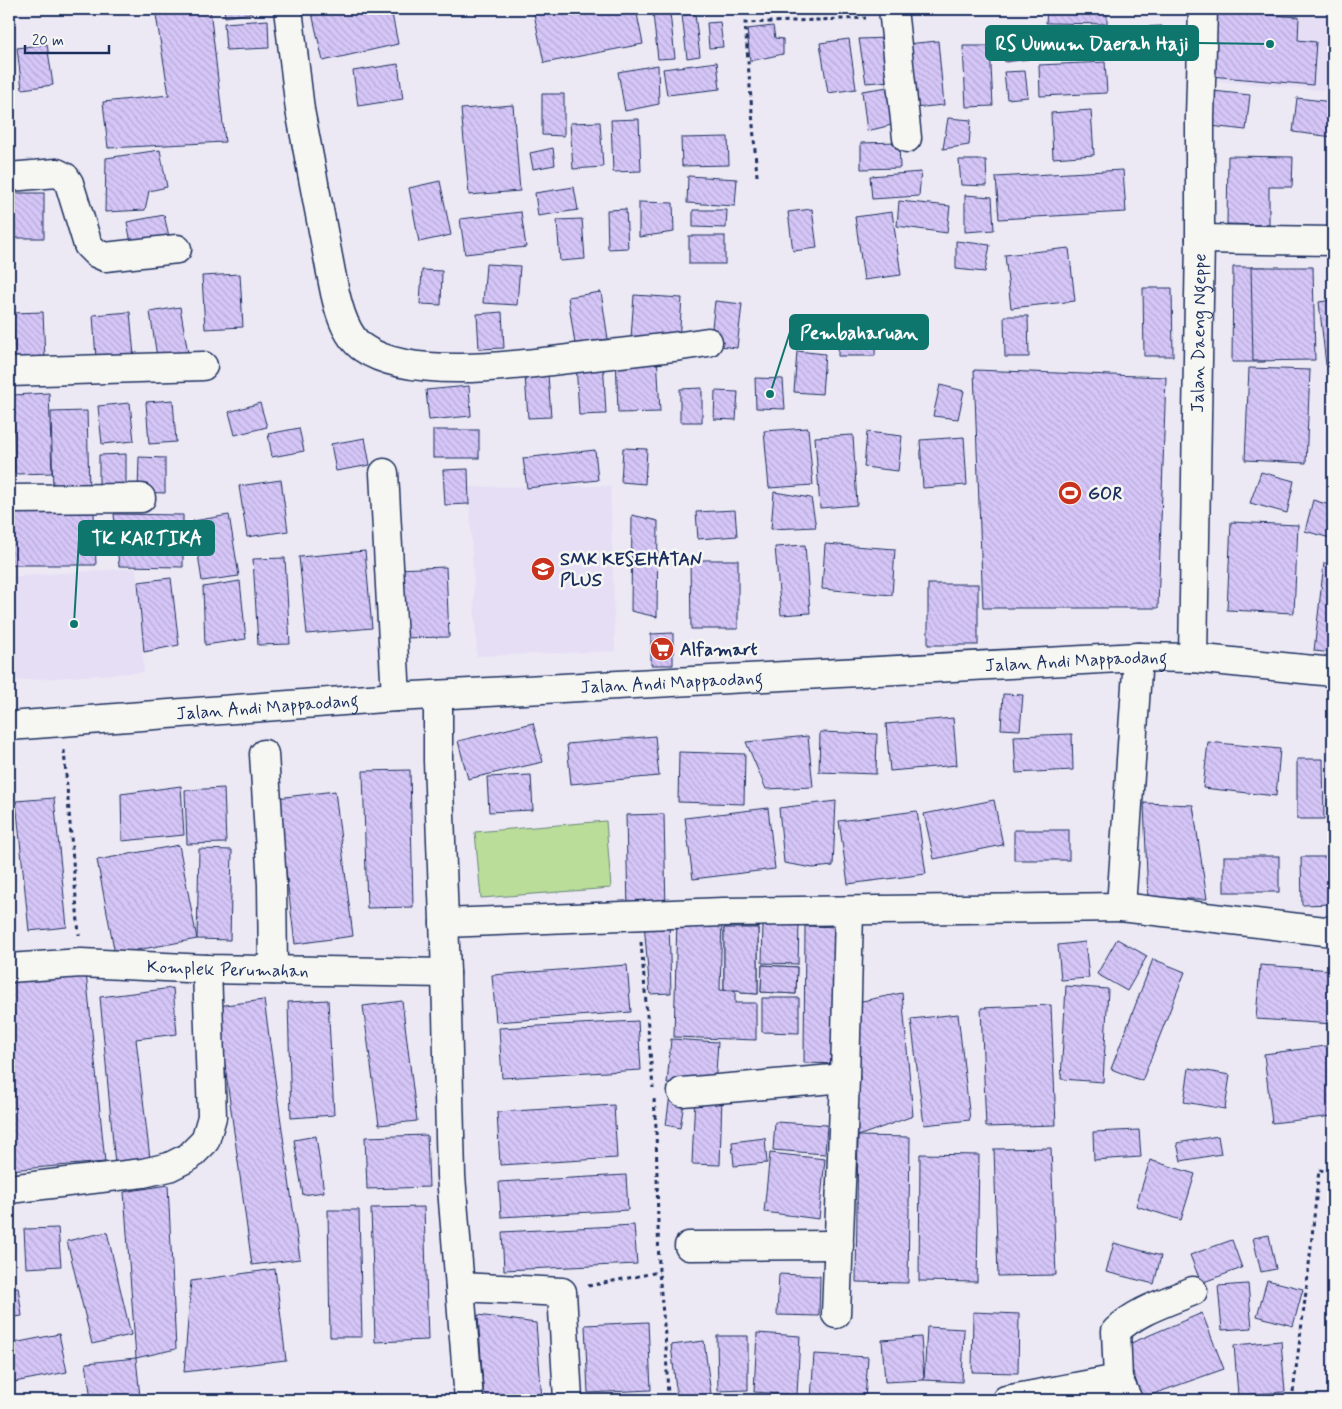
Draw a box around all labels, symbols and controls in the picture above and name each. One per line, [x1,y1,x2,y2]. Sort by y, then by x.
scale bar [25,22,109,54]
callout: RS Uumum Daerah Haji [986,26,1198,60]
text: 20 m [32,31,64,51]
text: RS Uumum Daerah Haji [996,32,1188,57]
street label: Jalan Daeng Ngeppe [1186,253,1214,413]
callout: Pembaharuan [790,315,928,349]
text: Pembaharuan [800,321,918,346]
sports icon: GOR [1057,480,1083,506]
place label: GOR [1088,482,1122,506]
callout: TK KARTIKA [79,521,214,555]
text: TK KARTIKA [92,527,202,552]
place label: SMK KESEHATAN PLUS [560,548,702,593]
school or university icon: SMK KESEHATAN PLUS [530,556,556,582]
supermarket icon: Alfamart [649,636,675,662]
place label: Alfamart [680,638,758,662]
street label: Jalan Andi Mappaodang [984,646,1167,678]
street label: Jalan Andi Mappaodang [580,666,764,700]
street label: Jalan Andi Mappaodang [175,689,359,726]
street label: Komplek Perumahan [146,955,309,984]

